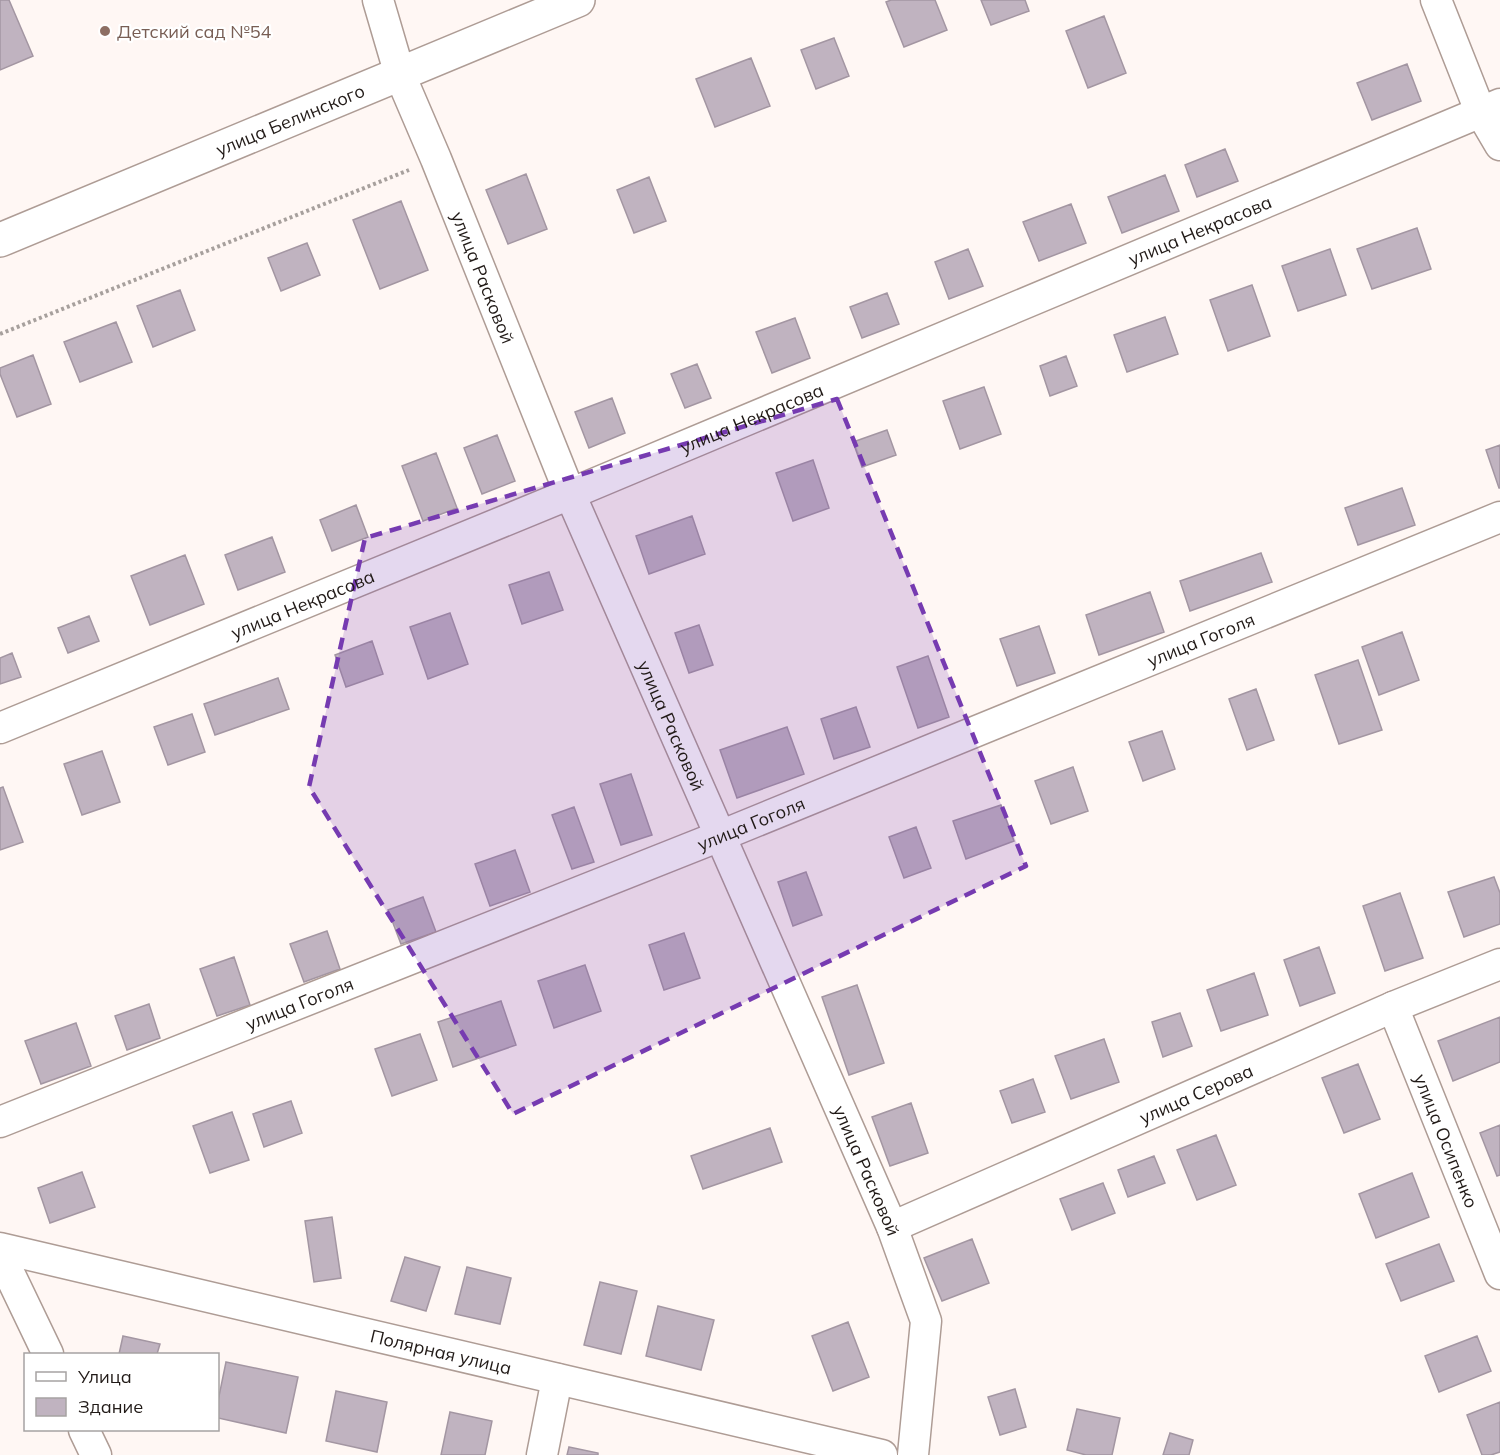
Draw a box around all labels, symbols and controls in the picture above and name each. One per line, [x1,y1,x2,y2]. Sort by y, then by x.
place label: Детский сад №54 [117,20,272,43]
marker: Детский сад №54 [98,24,112,38]
street label: улица Белинского [212,78,368,161]
street label: улица Некрасова [1125,190,1275,270]
street label: улица Расковой [447,208,520,347]
street label: улица Некрасова [676,378,827,458]
street label: улица Некрасова [227,564,378,644]
street label: улица Гоголя [1143,607,1258,672]
street label: улица Расковой [633,657,710,794]
street label: улица Гоголя [694,791,808,855]
street label: улица Гоголя [242,971,357,1035]
street label: улица Серова [1136,1058,1256,1129]
street label: улица Осипенко [1409,1070,1484,1211]
street label: улица Расковой [828,1101,906,1239]
street label: Полярная улица [368,1324,514,1379]
legend [24,1353,219,1431]
text: Улица [77,1365,132,1388]
text: Здание [78,1395,143,1418]

